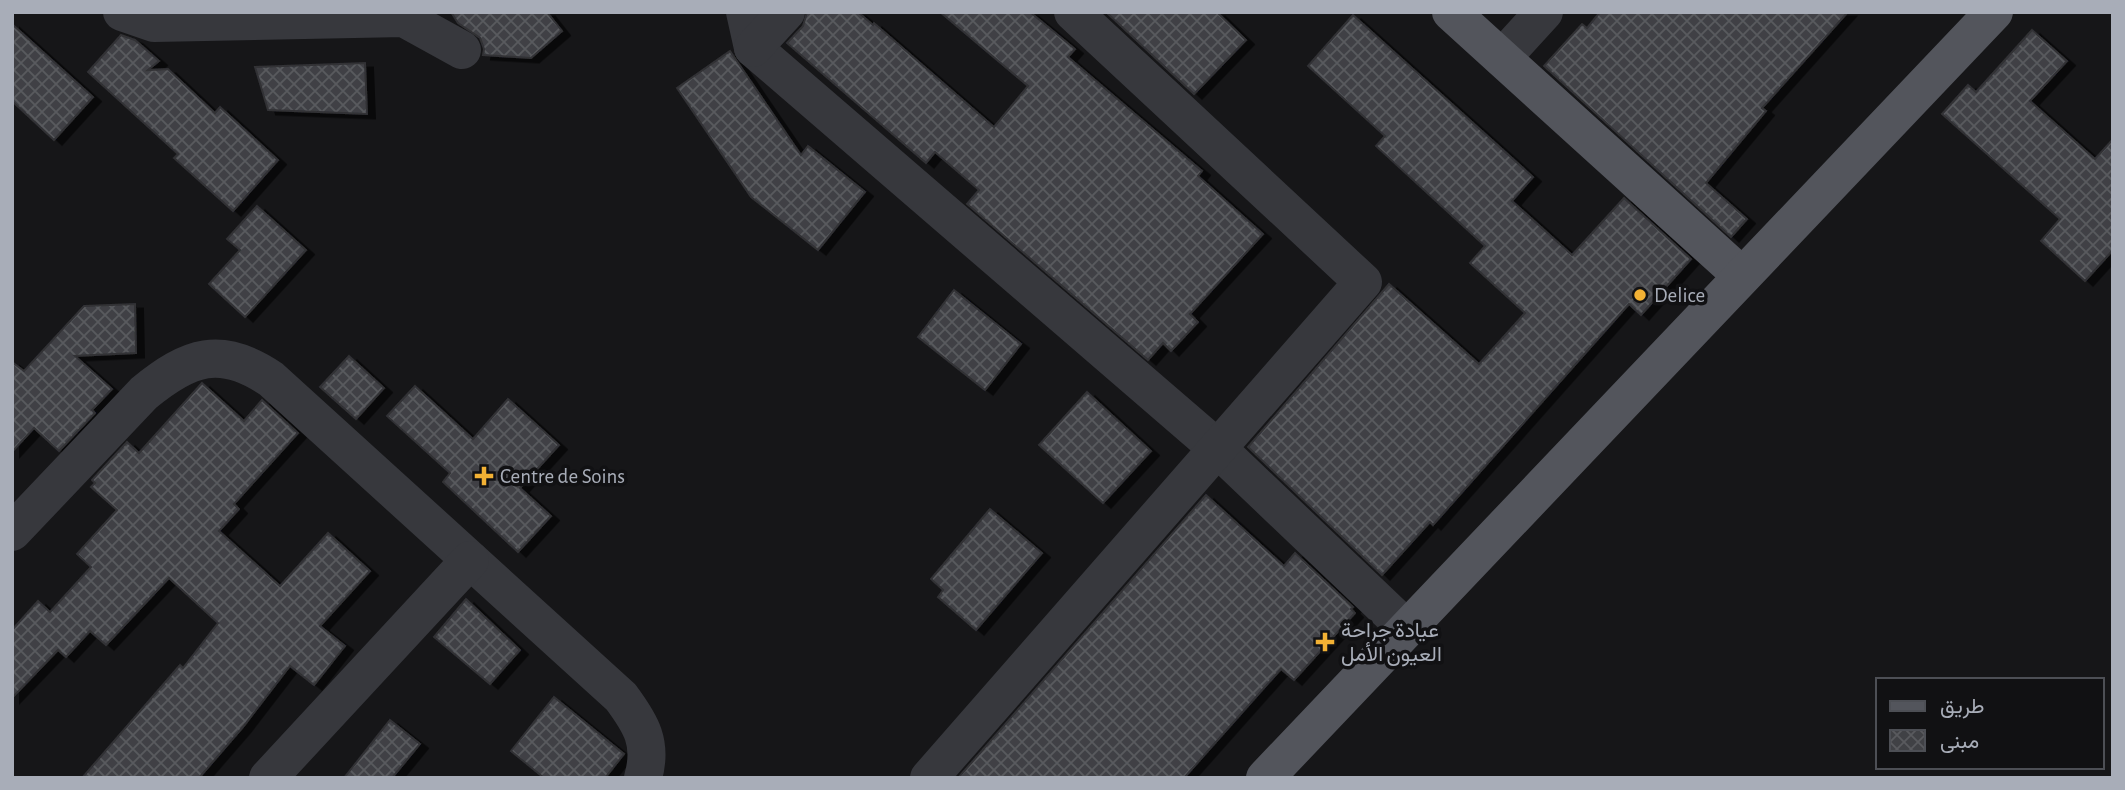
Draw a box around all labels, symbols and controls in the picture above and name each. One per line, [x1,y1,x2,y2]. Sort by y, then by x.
place label: Delice [1654,285,1705,306]
marker: Delice [1632,287,1648,303]
marker: Centre de Soins [474,466,494,486]
place label: Centre de Soins [500,466,625,487]
place label: عيادة جراحة العيون الأمل [1341,620,1442,667]
marker: عيادة جراحة العيون الأمل [1315,632,1335,652]
legend [1876,678,2104,769]
text: طريق [1940,696,1985,719]
text: مبنى [1940,731,1979,753]

